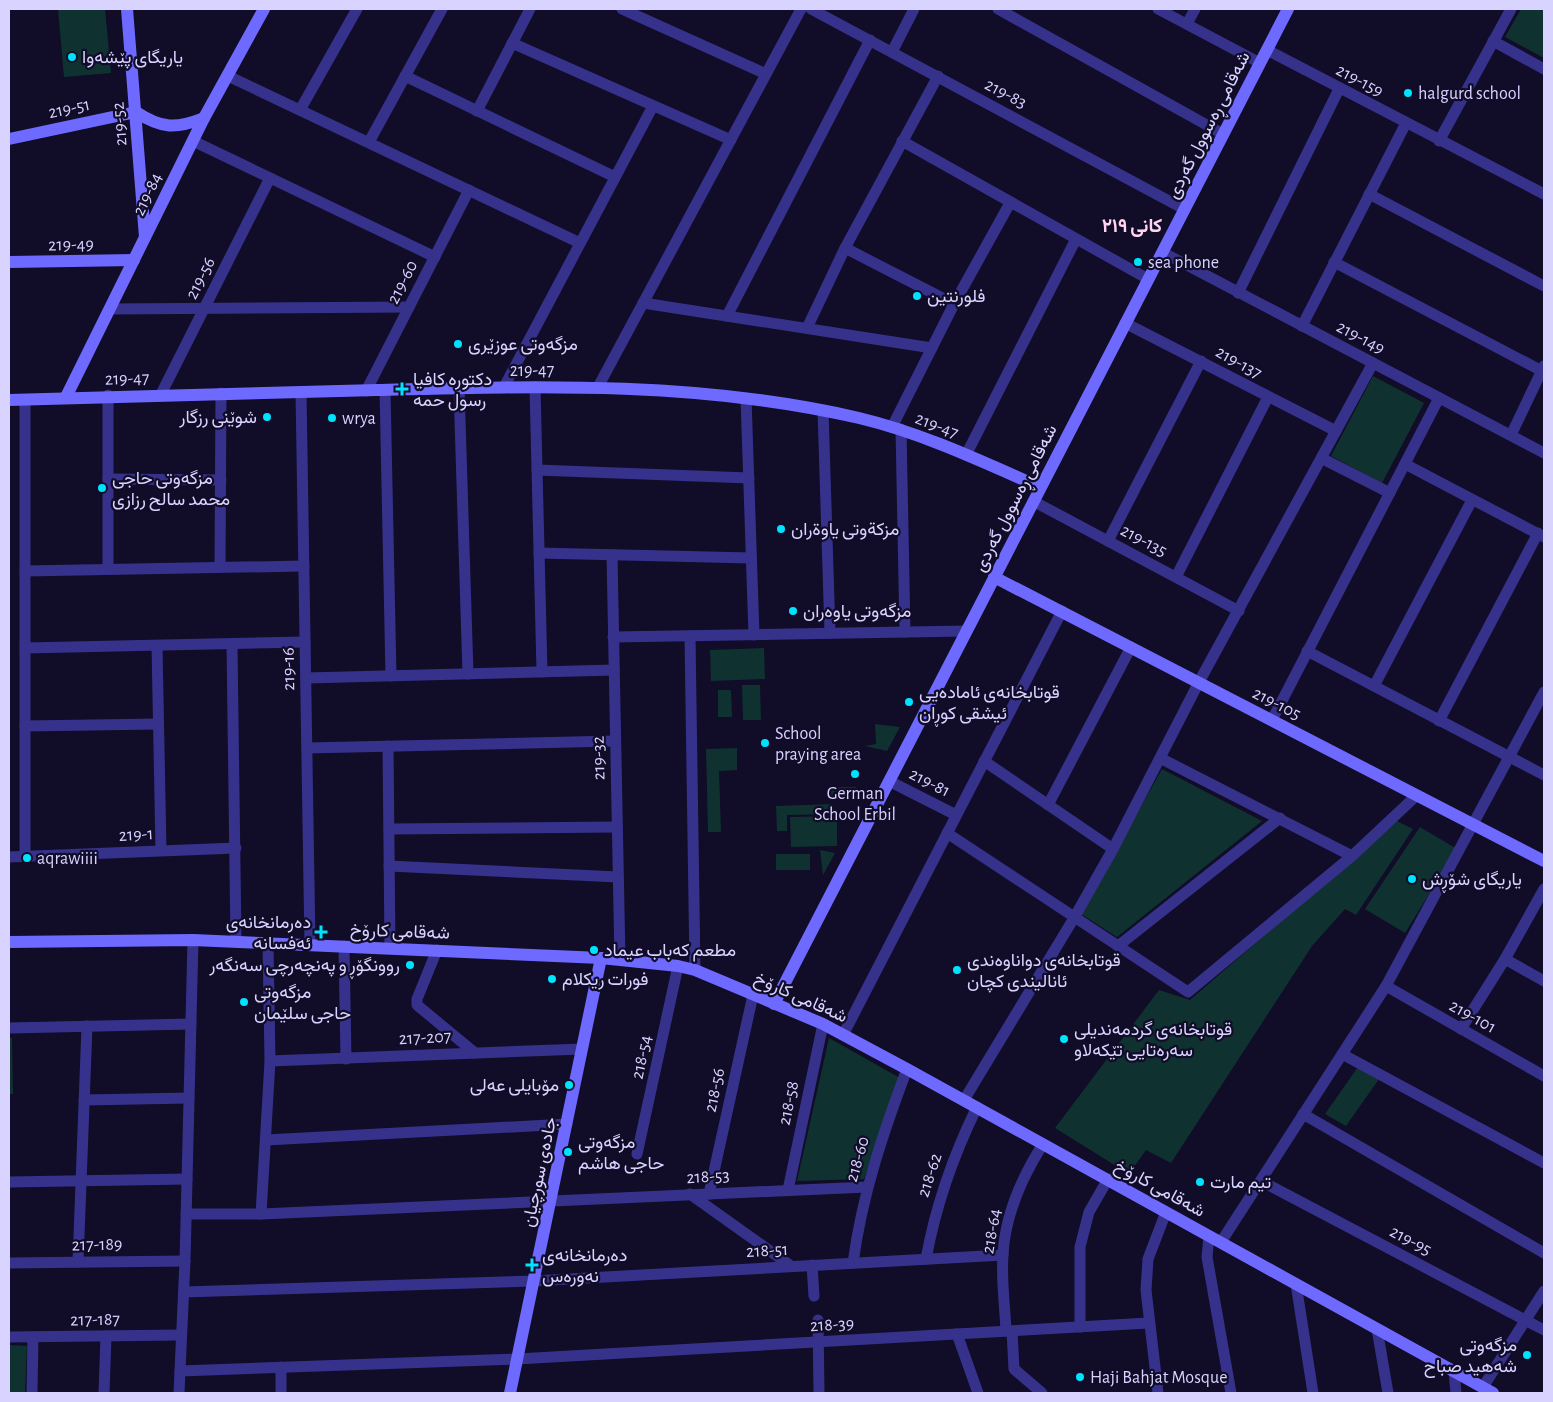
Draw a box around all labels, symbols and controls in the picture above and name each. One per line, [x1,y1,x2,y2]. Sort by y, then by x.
place label: یاریگای پێشەوا [82,48,183,69]
street label: شەقامی ڕەسوول گەردی [1163,49,1257,204]
marker: یاریگای پێشەوا [66,51,78,63]
street label: 219-159 [1333,61,1386,101]
street label: 219-83 [982,76,1029,112]
place label: halgurd school [1418,85,1521,103]
marker: halgurd school [1402,87,1414,99]
street label: 219-51 [47,96,92,122]
street label: 219-52 [109,101,131,147]
street label: 219-84 [130,170,166,219]
district label: کانی ٢١٩ [1102,217,1163,237]
street label: 219-49 [48,236,94,254]
place label: sea phone [1148,254,1219,272]
street label: 219-56 [183,255,219,302]
marker: sea phone [1132,256,1144,268]
street label: 219-60 [384,258,421,307]
place label: فلورنتين [927,288,986,307]
marker: فلورنتين [911,290,923,302]
street label: 219-149 [1333,318,1388,358]
place label: مزگه‌وتی عوزێری [468,335,578,355]
marker: مزگه‌وتی عوزێری [452,338,464,350]
street label: 219-137 [1213,343,1265,383]
street label: 219-47 [510,362,554,380]
street label: 219-47 [104,369,150,389]
place label: دکتورە کافیا رسول حمە [413,371,492,411]
marker: دکتورە کافیا رسول حمە [395,382,409,396]
place label: شوێنی رزگار [178,408,257,428]
place label: wrya [342,410,376,428]
street label: 219-47 [913,410,961,442]
marker: شوێنی رزگار [261,411,273,423]
marker: wrya [326,412,338,424]
street label: شەقامی ڕەسوول گەردی [970,422,1064,577]
place label: مزگەوتی حاجی محمد سالح رزازی [112,469,230,511]
marker: مزگەوتی حاجی محمد سالح رزازی [96,482,108,494]
place label: مزكةوتى ياوةران [791,521,899,540]
street label: 219-135 [1117,521,1170,560]
marker: مزكةوتى ياوةران [775,523,787,535]
place label: مزگەوتی یاوەران [803,602,911,622]
marker: مزگەوتی یاوەران [787,605,799,617]
street label: 219-16 [280,647,298,691]
place label: قوتابخانەی ئامادەیی ئیشقی کوڕان [919,684,1060,727]
street label: 219-105 [1249,684,1304,724]
marker: قوتابخانەی ئامادەیی ئیشقی کوڕان [903,696,915,708]
place label: School praying area [775,725,861,764]
street label: 219-32 [590,736,608,780]
marker: School praying area [759,737,771,749]
street label: 219-81 [906,765,953,801]
marker: German School Erbil [849,768,861,780]
place label: German School Erbil [814,785,896,824]
street label: 219-1 [118,825,154,845]
place label: aqrawiiii [37,850,98,868]
marker: aqrawiiii [21,852,33,864]
place label: یاریگای شۆڕش [1422,870,1522,893]
marker: یاریگای شۆڕش [1406,873,1418,885]
place label: دەرمانخانەی ئەفسانە [226,914,311,953]
street label: شەقامی کارۆخ [350,921,450,945]
marker: دەرمانخانەی ئەفسانە [315,926,327,938]
place label: مطعم کەباب عیماد [604,942,736,962]
marker: مطعم کەباب عیماد [588,944,600,956]
place label: قوتابخانەی دواناوەندی ئانالیندی كچان [967,952,1121,993]
place label: روونگۆڕ و پەنچەرچی سەنگەر [208,956,400,979]
marker: روونگۆڕ و پەنچەرچی سەنگەر [404,959,416,971]
marker: قوتابخانەی دواناوەندی ئانالیندی كچان [951,964,963,976]
street label: شەقامی کارۆخ [750,969,850,1028]
place label: فورات ريکلام [562,971,649,991]
marker: فورات ريکلام [546,973,558,985]
place label: مزگەوتی حاجی سلێمان [254,983,351,1024]
marker: مزگەوتی حاجی سلێمان [238,996,250,1008]
street label: 219-101 [1446,997,1499,1037]
place label: قوتابخانەی گردمەندیلی سەرەتایی تێكەلاو [1074,1020,1232,1061]
street label: 217-207 [398,1028,452,1048]
street label: 218-54 [629,1033,655,1081]
marker: قوتابخانەی گردمەندیلی سەرەتایی تێكەلاو [1058,1033,1070,1045]
street label: 218-56 [702,1067,728,1114]
place label: مۆبایلی عەلی [470,1077,559,1096]
marker: مۆبایلی عەلی [563,1079,575,1091]
street label: 218-58 [776,1080,802,1127]
street label: جادەی سورچیان [520,1116,562,1229]
place label: مزگەوتی حاجی هاشم [578,1133,664,1175]
street label: 218-60 [843,1134,873,1184]
marker: مزگەوتی حاجی هاشم [562,1146,574,1158]
street label: 218-62 [914,1151,945,1200]
street label: شەقامی کارۆخ [1110,1157,1208,1223]
street label: 218-53 [686,1167,730,1187]
place label: تيم مارت [1210,1174,1271,1194]
marker: تيم مارت [1194,1176,1206,1188]
street label: 218-64 [979,1207,1005,1255]
street label: 219-95 [1387,1223,1434,1259]
street label: 217-189 [72,1236,122,1254]
street label: 218-51 [746,1241,789,1261]
place label: دەرمانخانەی نەورەس [542,1247,627,1287]
marker: دەرمانخانەی نەورەس [526,1259,538,1271]
street label: 217-187 [70,1311,120,1329]
street label: 218-39 [809,1315,855,1335]
place label: مزگه‌وتی شه‌هید صباح [1424,1336,1517,1378]
marker: مزگه‌وتی شه‌هید صباح [1521,1349,1533,1361]
place label: Haji Bahjat Mosque [1090,1369,1227,1387]
marker: Haji Bahjat Mosque [1074,1371,1086,1383]

